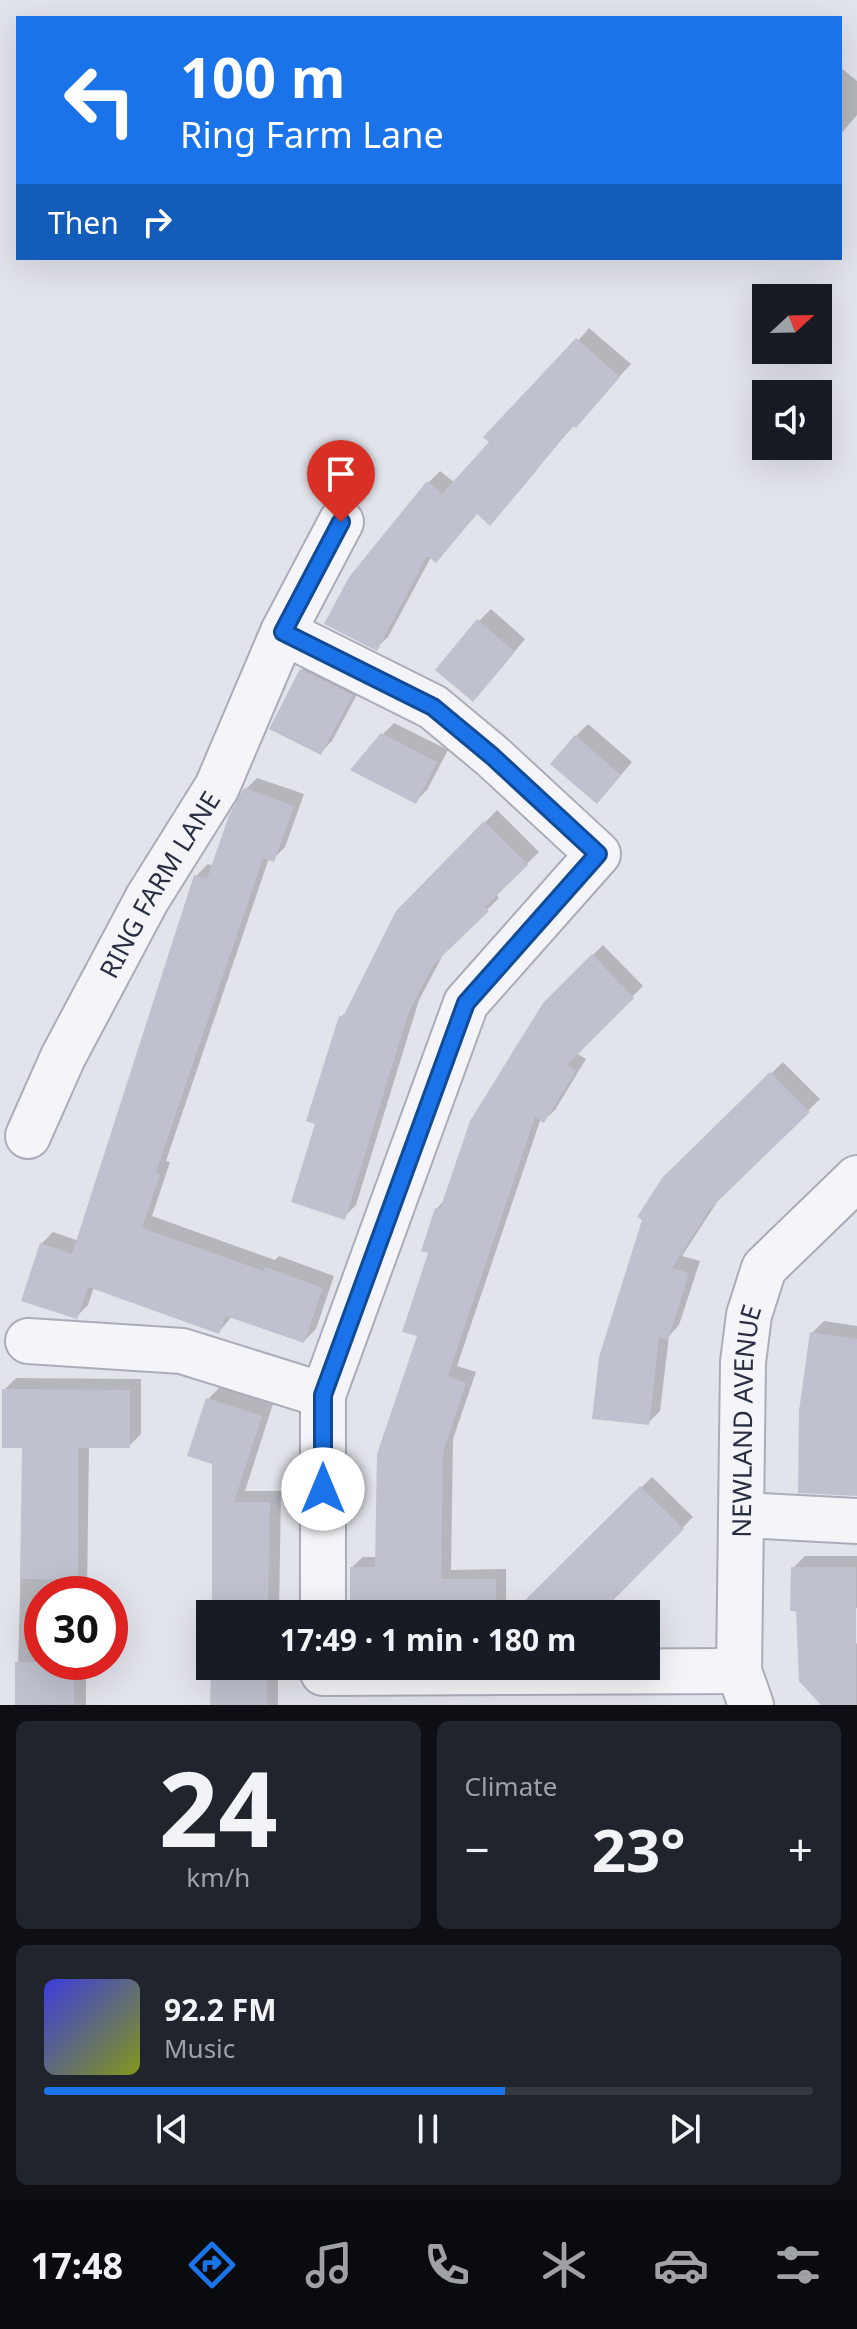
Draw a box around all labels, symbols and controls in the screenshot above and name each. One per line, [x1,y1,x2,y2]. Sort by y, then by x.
text: 100 m [180,38,345,114]
icon: left [48,48,152,152]
text: Ring Farm Lane [180,110,444,159]
icon: right [135,200,179,244]
text: Then [48,202,119,243]
north arrow [752,284,832,364]
map controls [752,284,832,460]
button: sound [752,380,832,460]
pin [307,440,375,522]
icon: arrive [319,452,363,496]
street label: RING FARM LANE [90,784,228,984]
street label: NEWLAND AVENUE [723,1300,769,1538]
position arrow [281,1447,365,1531]
speed limit sign: 30 [24,1576,128,1680]
text: 17:49 · 1 min · 180 m [280,1619,576,1660]
text: 24 [159,1736,278,1877]
text: Climate [465,1768,557,1804]
text: 23° [592,1808,686,1890]
text: − [465,1819,490,1879]
text: + [788,1819,813,1879]
text: km/h [186,1859,250,1895]
text: 92.2 FM [164,1989,276,2030]
text: Music [164,2030,235,2066]
icon: previous [150,2107,194,2151]
icon: pause [406,2107,450,2151]
icon: next [663,2107,707,2151]
icon: directions [184,2237,240,2293]
icon: music [301,2237,357,2293]
icon: phone [419,2237,475,2293]
icon: climate [536,2237,592,2293]
icon: car [653,2237,709,2293]
icon: filters [770,2237,826,2293]
text: 17:48 [31,2241,123,2290]

